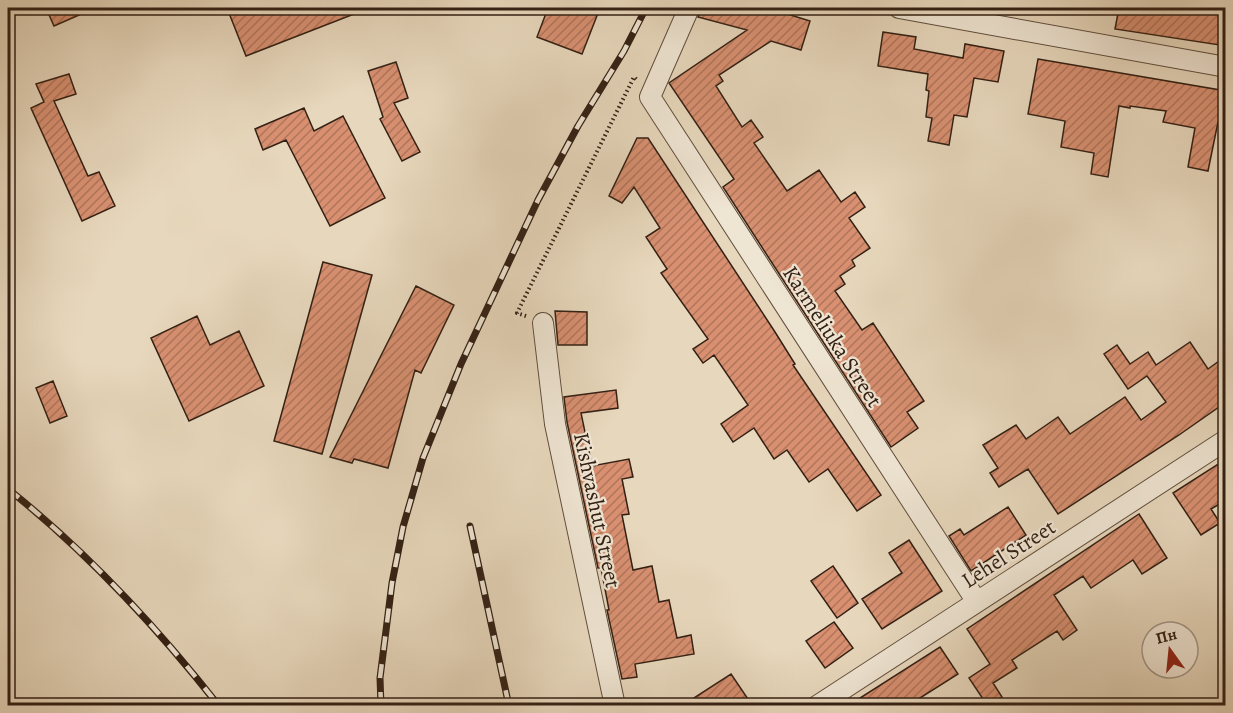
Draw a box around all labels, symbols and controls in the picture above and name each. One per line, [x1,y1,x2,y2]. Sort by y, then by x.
street label: Karmeliuka Street [775,260,889,413]
street label: Kishvashut Street [566,430,628,591]
street label: Lehel Street [956,512,1061,595]
north arrow [1140,620,1200,680]
text: Пн [1153,623,1179,650]

